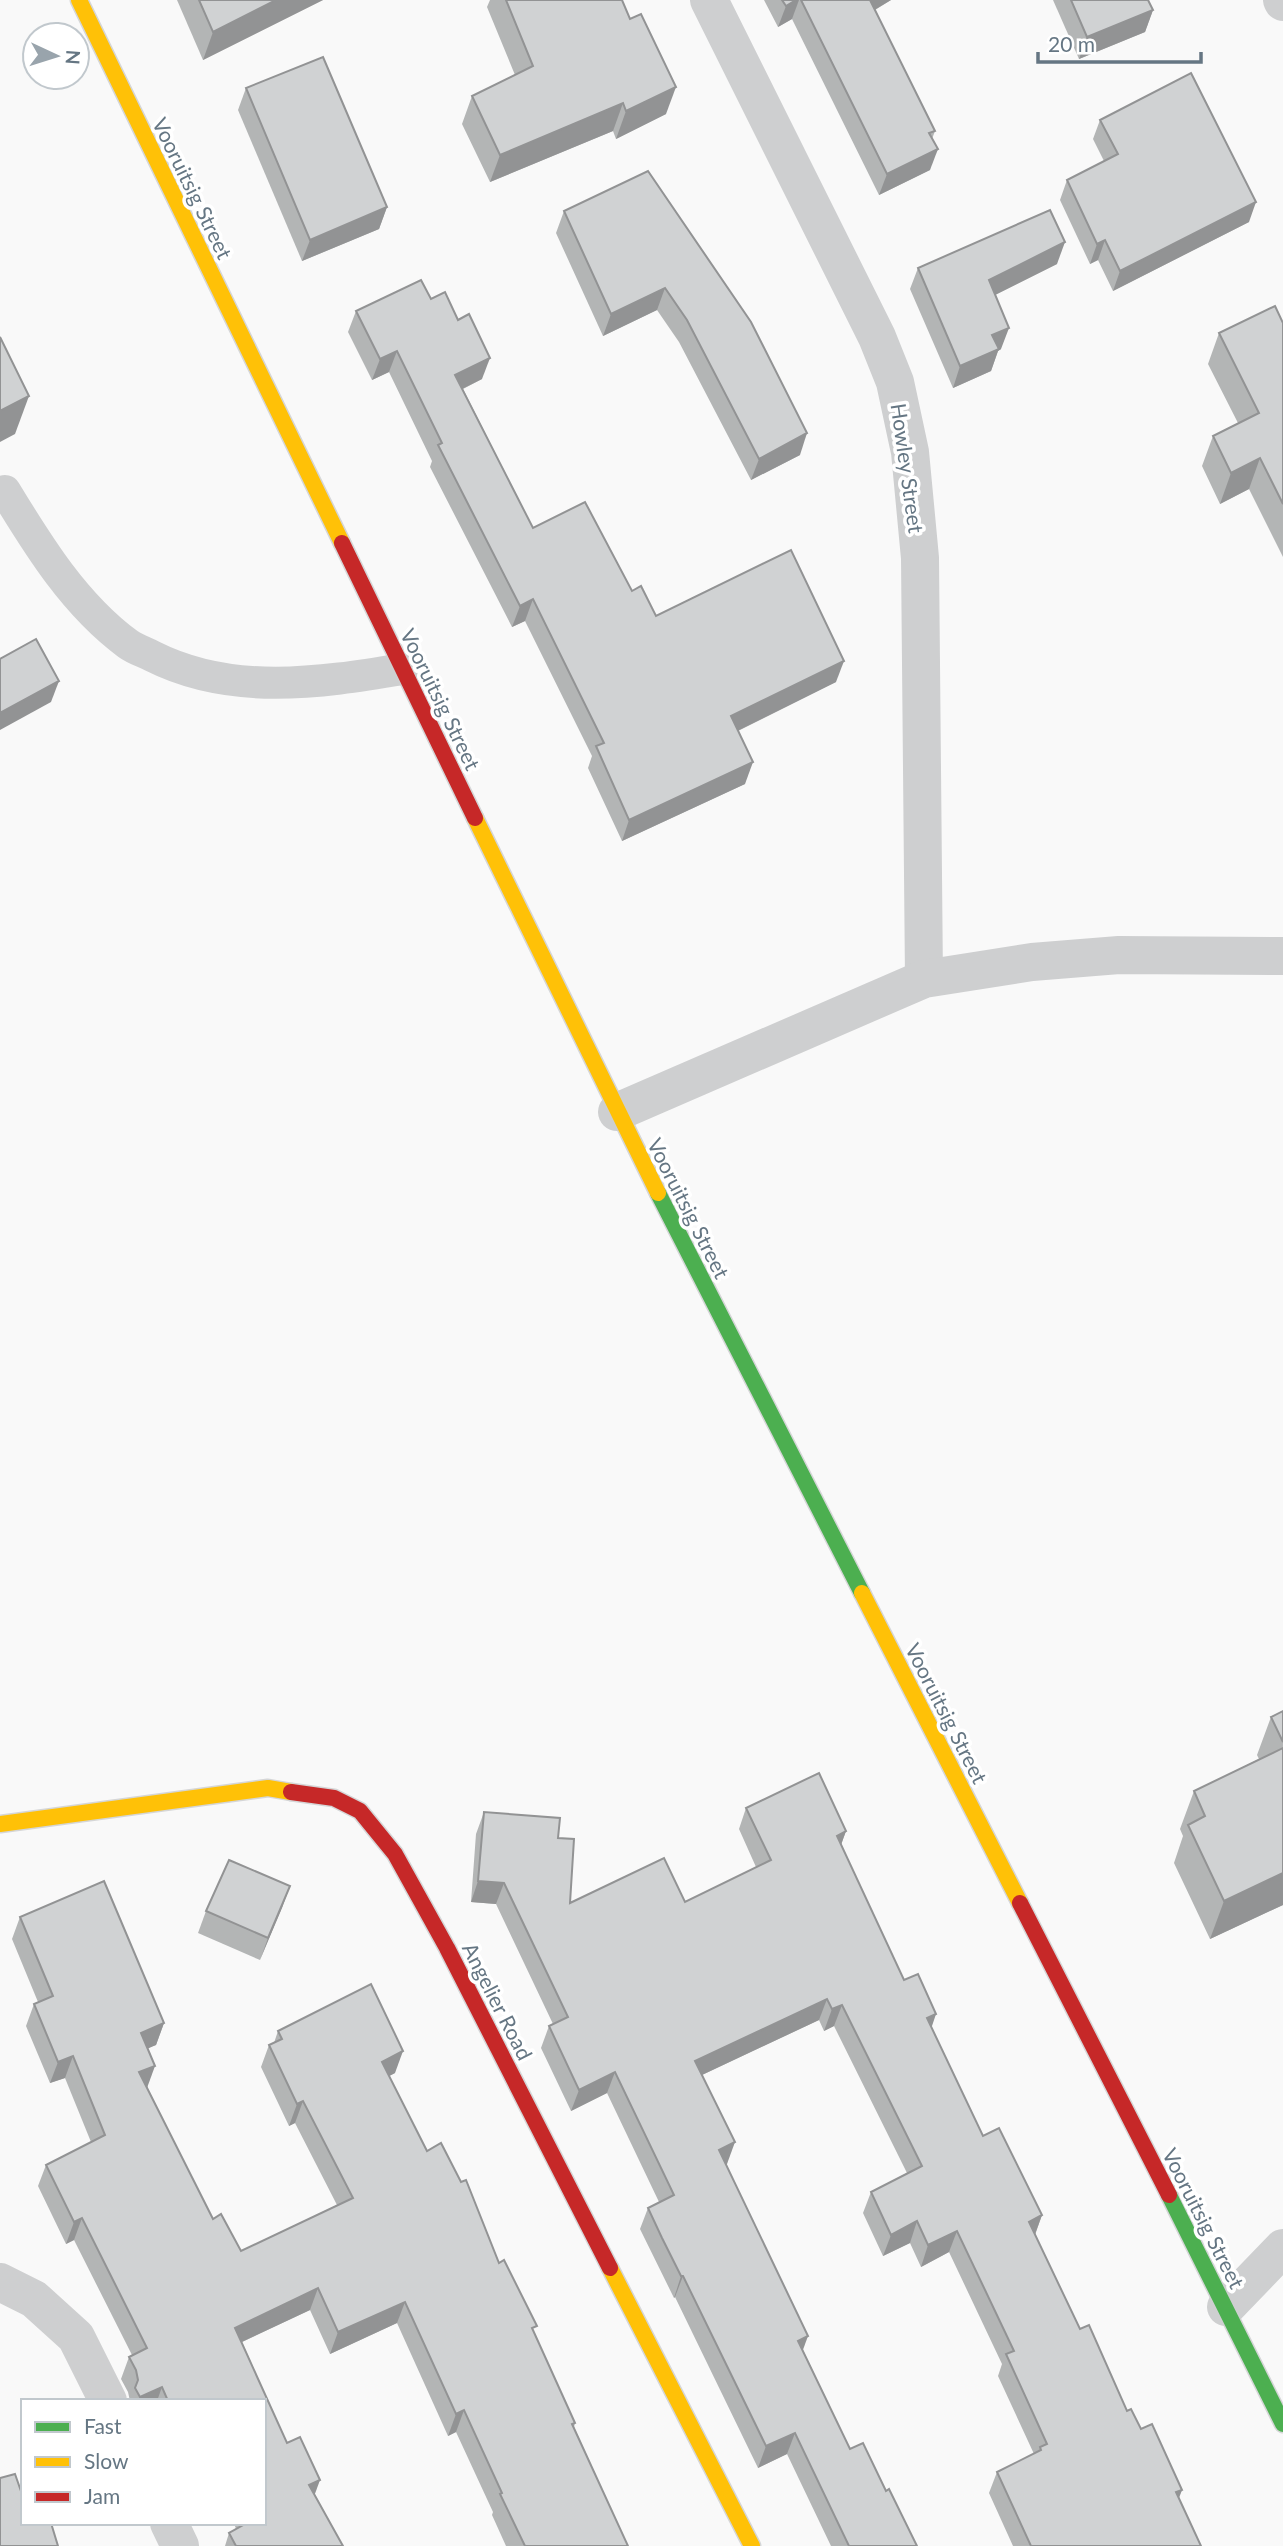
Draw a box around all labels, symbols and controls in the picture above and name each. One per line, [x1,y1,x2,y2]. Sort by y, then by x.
north arrow [21,21,91,91]
scale bar [1038,21,1201,65]
text: 20 m [1048,31,1095,56]
text: N [61,49,85,65]
street label: Vooruitsig Street [148,113,238,263]
street label: Howley Street [887,402,930,535]
street label: Vooruitsig Street [396,624,486,774]
street label: Vooruitsig Street [643,1134,735,1283]
street label: Vooruitsig Street [901,1639,993,1788]
street label: Angelier Road [458,1938,538,2064]
street label: Vooruitsig Street [1158,2144,1250,2293]
legend [21,2399,266,2525]
text: Fast [84,2413,122,2438]
text: Slow [84,2448,129,2473]
text: Jam [84,2483,120,2508]

